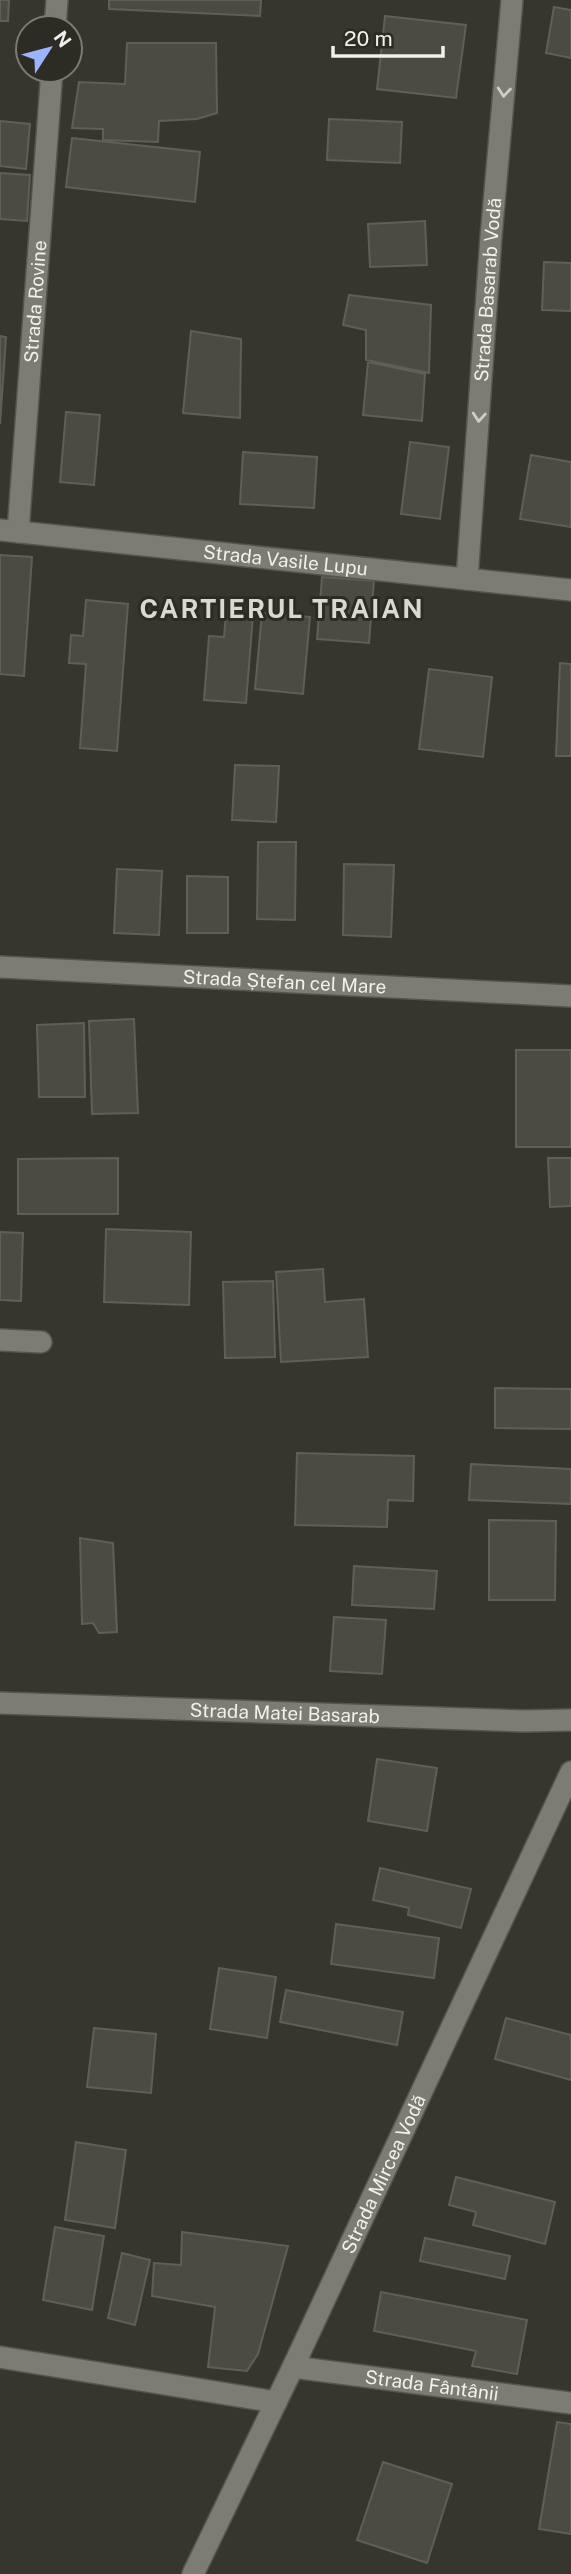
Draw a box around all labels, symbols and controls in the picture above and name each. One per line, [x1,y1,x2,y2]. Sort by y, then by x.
north arrow [14,14,84,84]
scale bar [333,14,443,58]
text: 20 m [344,26,393,51]
text: N [49,27,76,51]
one-way arrow [497,87,512,98]
street label: Strada Basarab Vodă [470,197,505,383]
street label: Strada Rovine [19,239,50,364]
one-way arrow [471,412,486,423]
street label: Strada Vasile Lupu [202,540,369,580]
district label: CARTIERUL TRAIAN [139,593,425,624]
street label: Strada Ștefan cel Mare [182,965,387,998]
street label: Strada Matei Basarab [189,1699,380,1727]
street label: Strada Mircea Vodă [337,2091,430,2257]
street label: Strada Fântânii [364,2365,500,2405]

